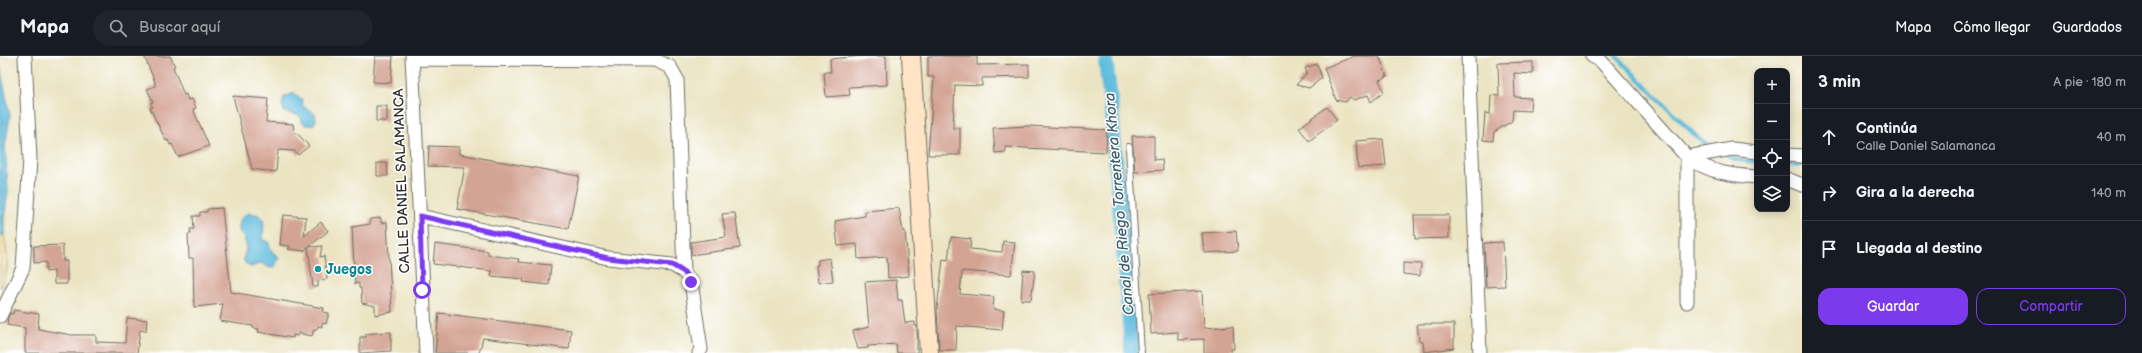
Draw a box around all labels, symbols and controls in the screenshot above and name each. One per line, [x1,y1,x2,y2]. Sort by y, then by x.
search box [93,10,373,46]
text: Mapa [20,16,69,39]
icon: search [107,17,129,39]
text: Buscar aquí [139,18,220,37]
text: Mapa [1895,19,1931,36]
text: Cómo llegar [1953,19,2030,36]
text: Guardados [2052,19,2122,36]
map controls [1754,68,1790,212]
button: + [1754,68,1790,104]
text: 3 min [1818,72,1861,92]
text: A pie · 180 m [2053,74,2126,90]
street label: CALLE DANIEL SALAMANCA [390,88,413,274]
water label: Canal de Riego Torrentera Khora [1100,92,1139,316]
button: − [1754,104,1790,140]
text: Continúa [1856,119,1917,138]
icon: ahead [1818,126,1840,148]
text: 40 m [2096,129,2126,145]
text: Calle Daniel Salamanca [1856,138,1996,154]
button: locate [1754,140,1790,176]
button: layers [1754,176,1790,212]
icon: right [1818,182,1840,204]
text: Gira a la derecha [1856,183,1975,202]
text: 140 m [2091,185,2126,201]
icon: arrive [1818,238,1840,260]
text: Llegada al destino [1856,239,1982,258]
place label: Juegos [326,261,372,278]
marker: Juegos [313,264,323,274]
route end [682,273,700,291]
route start [413,281,431,299]
button: Guardar [1818,288,1968,325]
button: Compartir [1976,288,2126,325]

